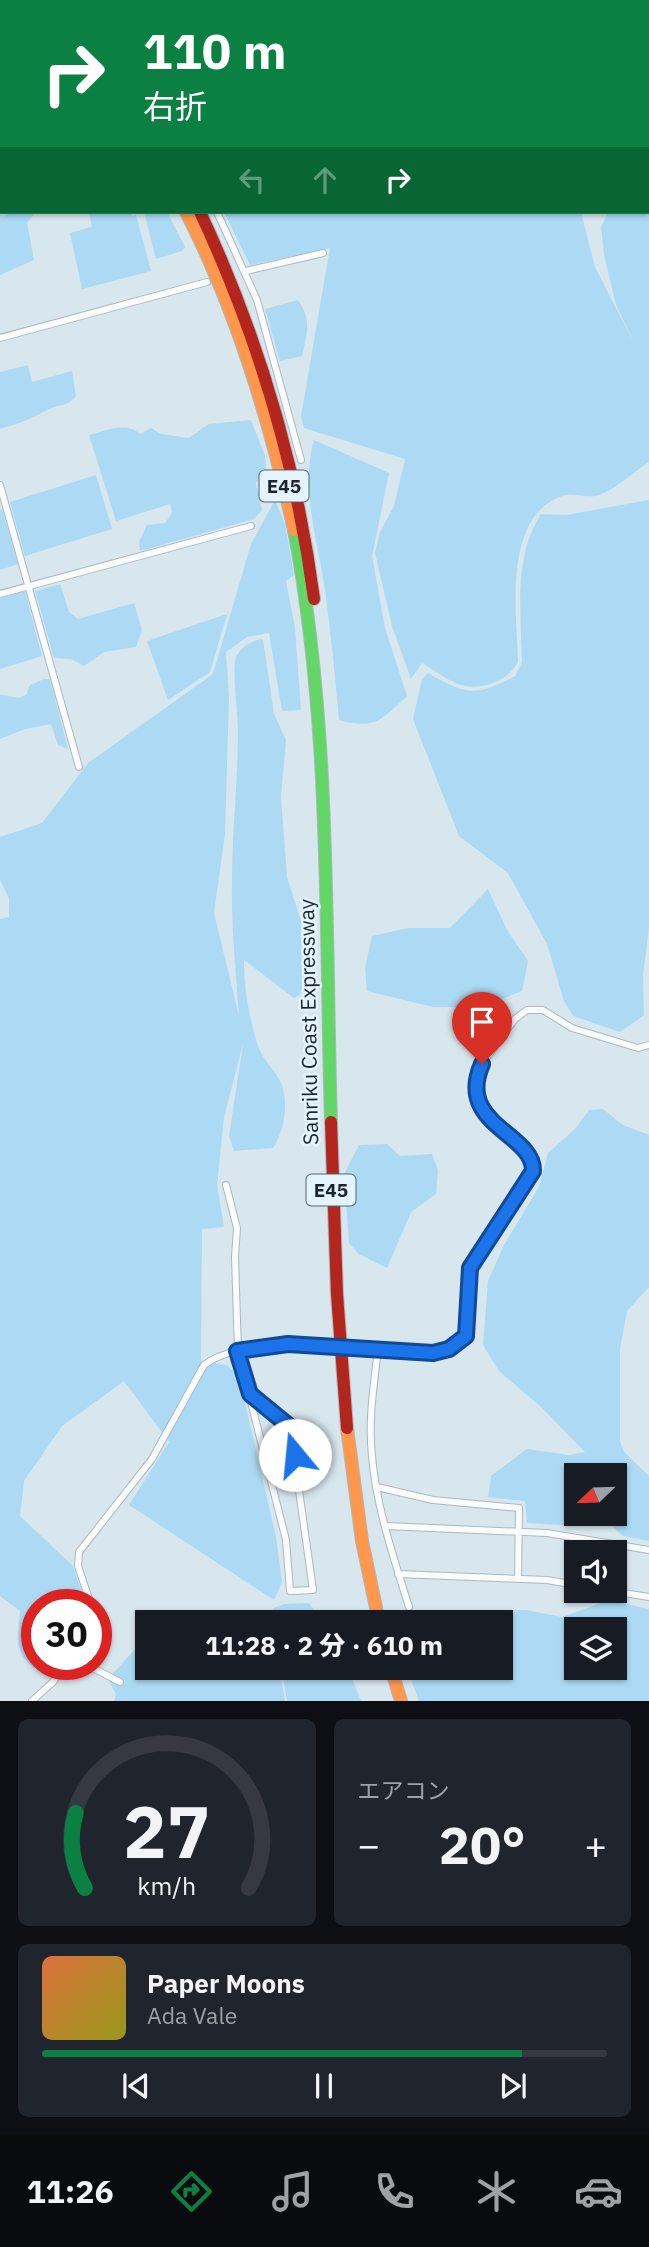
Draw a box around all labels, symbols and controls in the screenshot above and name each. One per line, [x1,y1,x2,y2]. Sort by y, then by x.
text: 110 m [143,19,287,82]
icon: right [28,28,119,119]
text: 右折 [143,85,207,127]
icon: left [233,161,271,199]
icon: ahead [306,161,344,199]
icon: right [379,161,417,199]
road number: E45 [260,471,308,502]
street label: Sanriku Coast Expressway [292,898,324,1145]
pin [452,992,512,1064]
icon: arrive [463,1003,501,1041]
road number: E45 [306,1174,356,1206]
position arrow [258,1418,332,1492]
north arrow [564,1463,626,1526]
map controls [564,1463,627,1680]
button: sound [564,1540,627,1603]
speed limit sign: 30 [21,1589,112,1680]
button: layers [564,1617,627,1680]
text: 11:28 · 2 分 · 610 m [205,1628,443,1662]
text: エアコン [358,1775,450,1805]
text: 27 [123,1784,210,1879]
text: 20° [439,1811,526,1878]
text: − [358,1820,380,1869]
text: + [584,1820,607,1869]
text: km/h [137,1869,196,1902]
text: Paper Moons [147,1966,305,2000]
text: Ada Vale [147,2000,237,2030]
icon: previous [117,2067,155,2105]
icon: pause [305,2067,343,2105]
icon: next [494,2067,532,2105]
icon: directions [167,2167,216,2216]
icon: music [268,2167,317,2216]
icon: phone [370,2167,419,2216]
icon: climate [472,2167,521,2216]
icon: car [574,2167,623,2216]
text: 11:26 [26,2170,114,2212]

